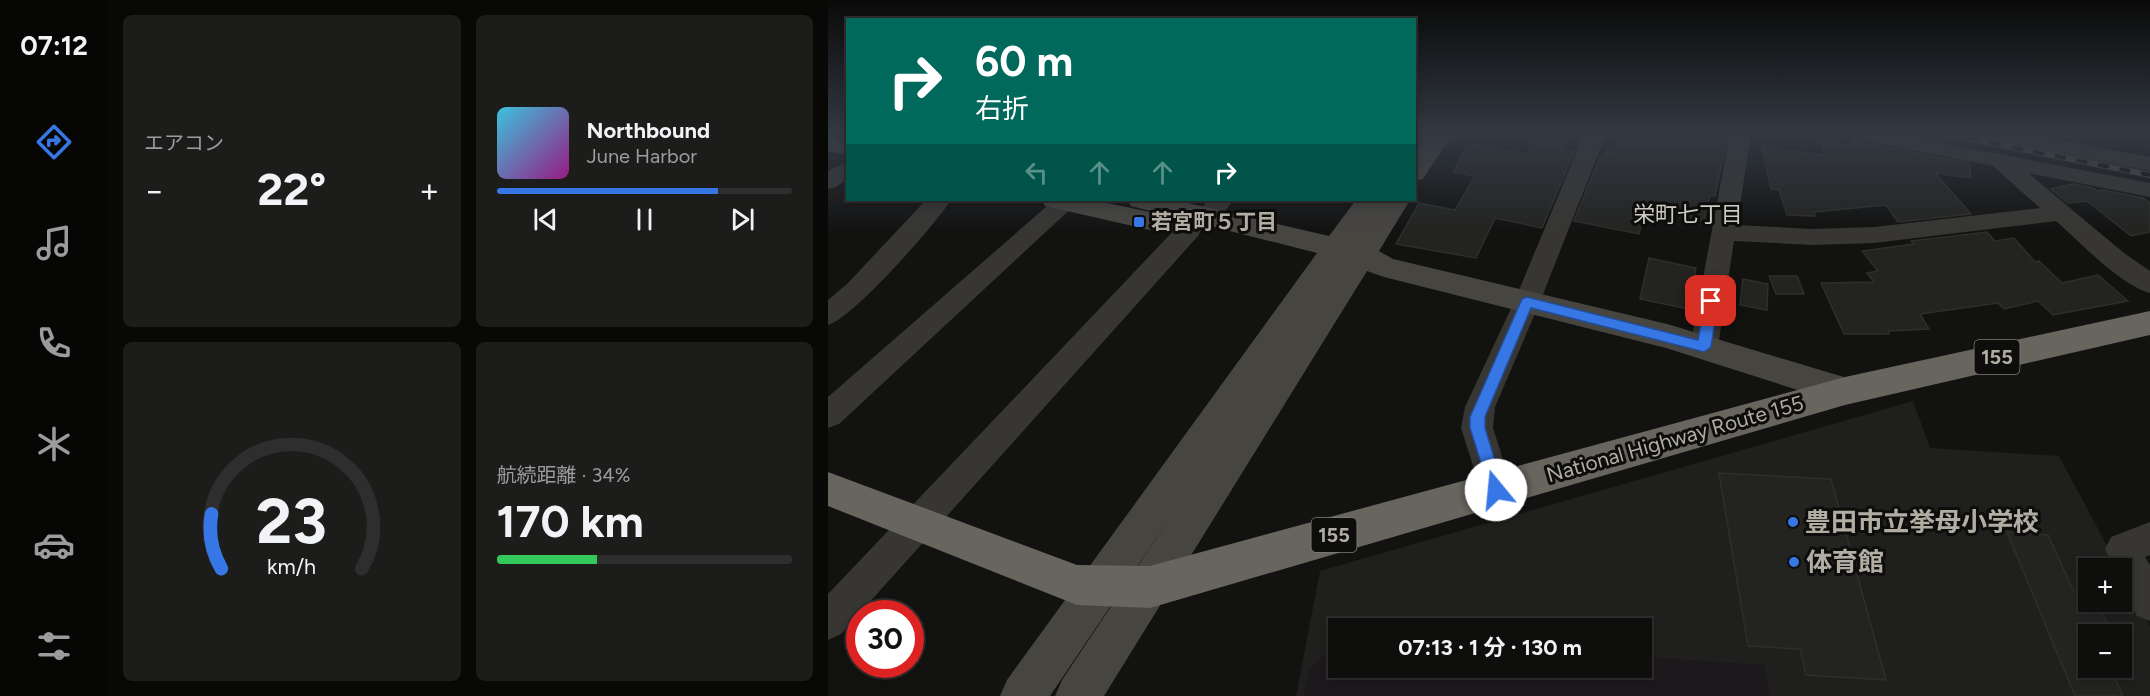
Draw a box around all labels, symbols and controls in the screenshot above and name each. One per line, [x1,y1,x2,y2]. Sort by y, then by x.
text: 07:12 [20,29,88,62]
text: 60 m [975,36,1073,87]
icon: right [876,42,954,120]
text: 右折 [975,92,1029,125]
text: Northbound [587,117,710,144]
icon: directions [33,121,75,163]
text: エアコン [144,131,224,155]
text: June Harbor [587,144,697,168]
icon: left [1020,156,1053,189]
icon: ahead [1083,156,1116,189]
icon: ahead [1146,156,1179,189]
icon: right [1209,156,1242,189]
text: 22° [257,162,326,216]
text: − [144,171,165,210]
text: + [419,171,440,210]
district label: 栄町七丁目 [1633,201,1743,228]
icon: previous [529,203,562,236]
icon: pause [628,203,661,236]
icon: next [726,203,759,236]
place label: 若宮町５丁目 [1151,209,1277,234]
marker: 若宮町５丁目 [1132,215,1146,229]
icon: music [33,222,75,264]
pin [1685,275,1736,326]
icon: arrive [1694,284,1727,317]
icon: phone [33,322,75,364]
road number: 155 [1974,340,2020,374]
street label: National Highway Route 155 [1544,390,1806,487]
icon: climate [33,423,75,465]
position arrow [1464,458,1528,522]
text: 航続距離 · 34% [497,463,630,487]
text: 23 [256,484,327,559]
text: 170 km [497,494,644,548]
place label: 豊田市立挙母小学校 [1805,506,2039,538]
marker: 豊田市立挙母小学校 [1786,515,1800,529]
road number: 155 [1312,518,1356,552]
icon: car [33,524,75,566]
place label: 体育館 [1806,546,1884,578]
text: km/h [267,554,316,579]
marker: 体育館 [1787,555,1801,569]
map controls [2078,558,2132,678]
button: + [2078,558,2132,612]
speed limit sign: 30 [846,600,924,678]
button: − [2078,624,2132,678]
icon: filters [33,625,75,667]
text: 07:13 · 1 分 · 130 m [1398,634,1582,661]

